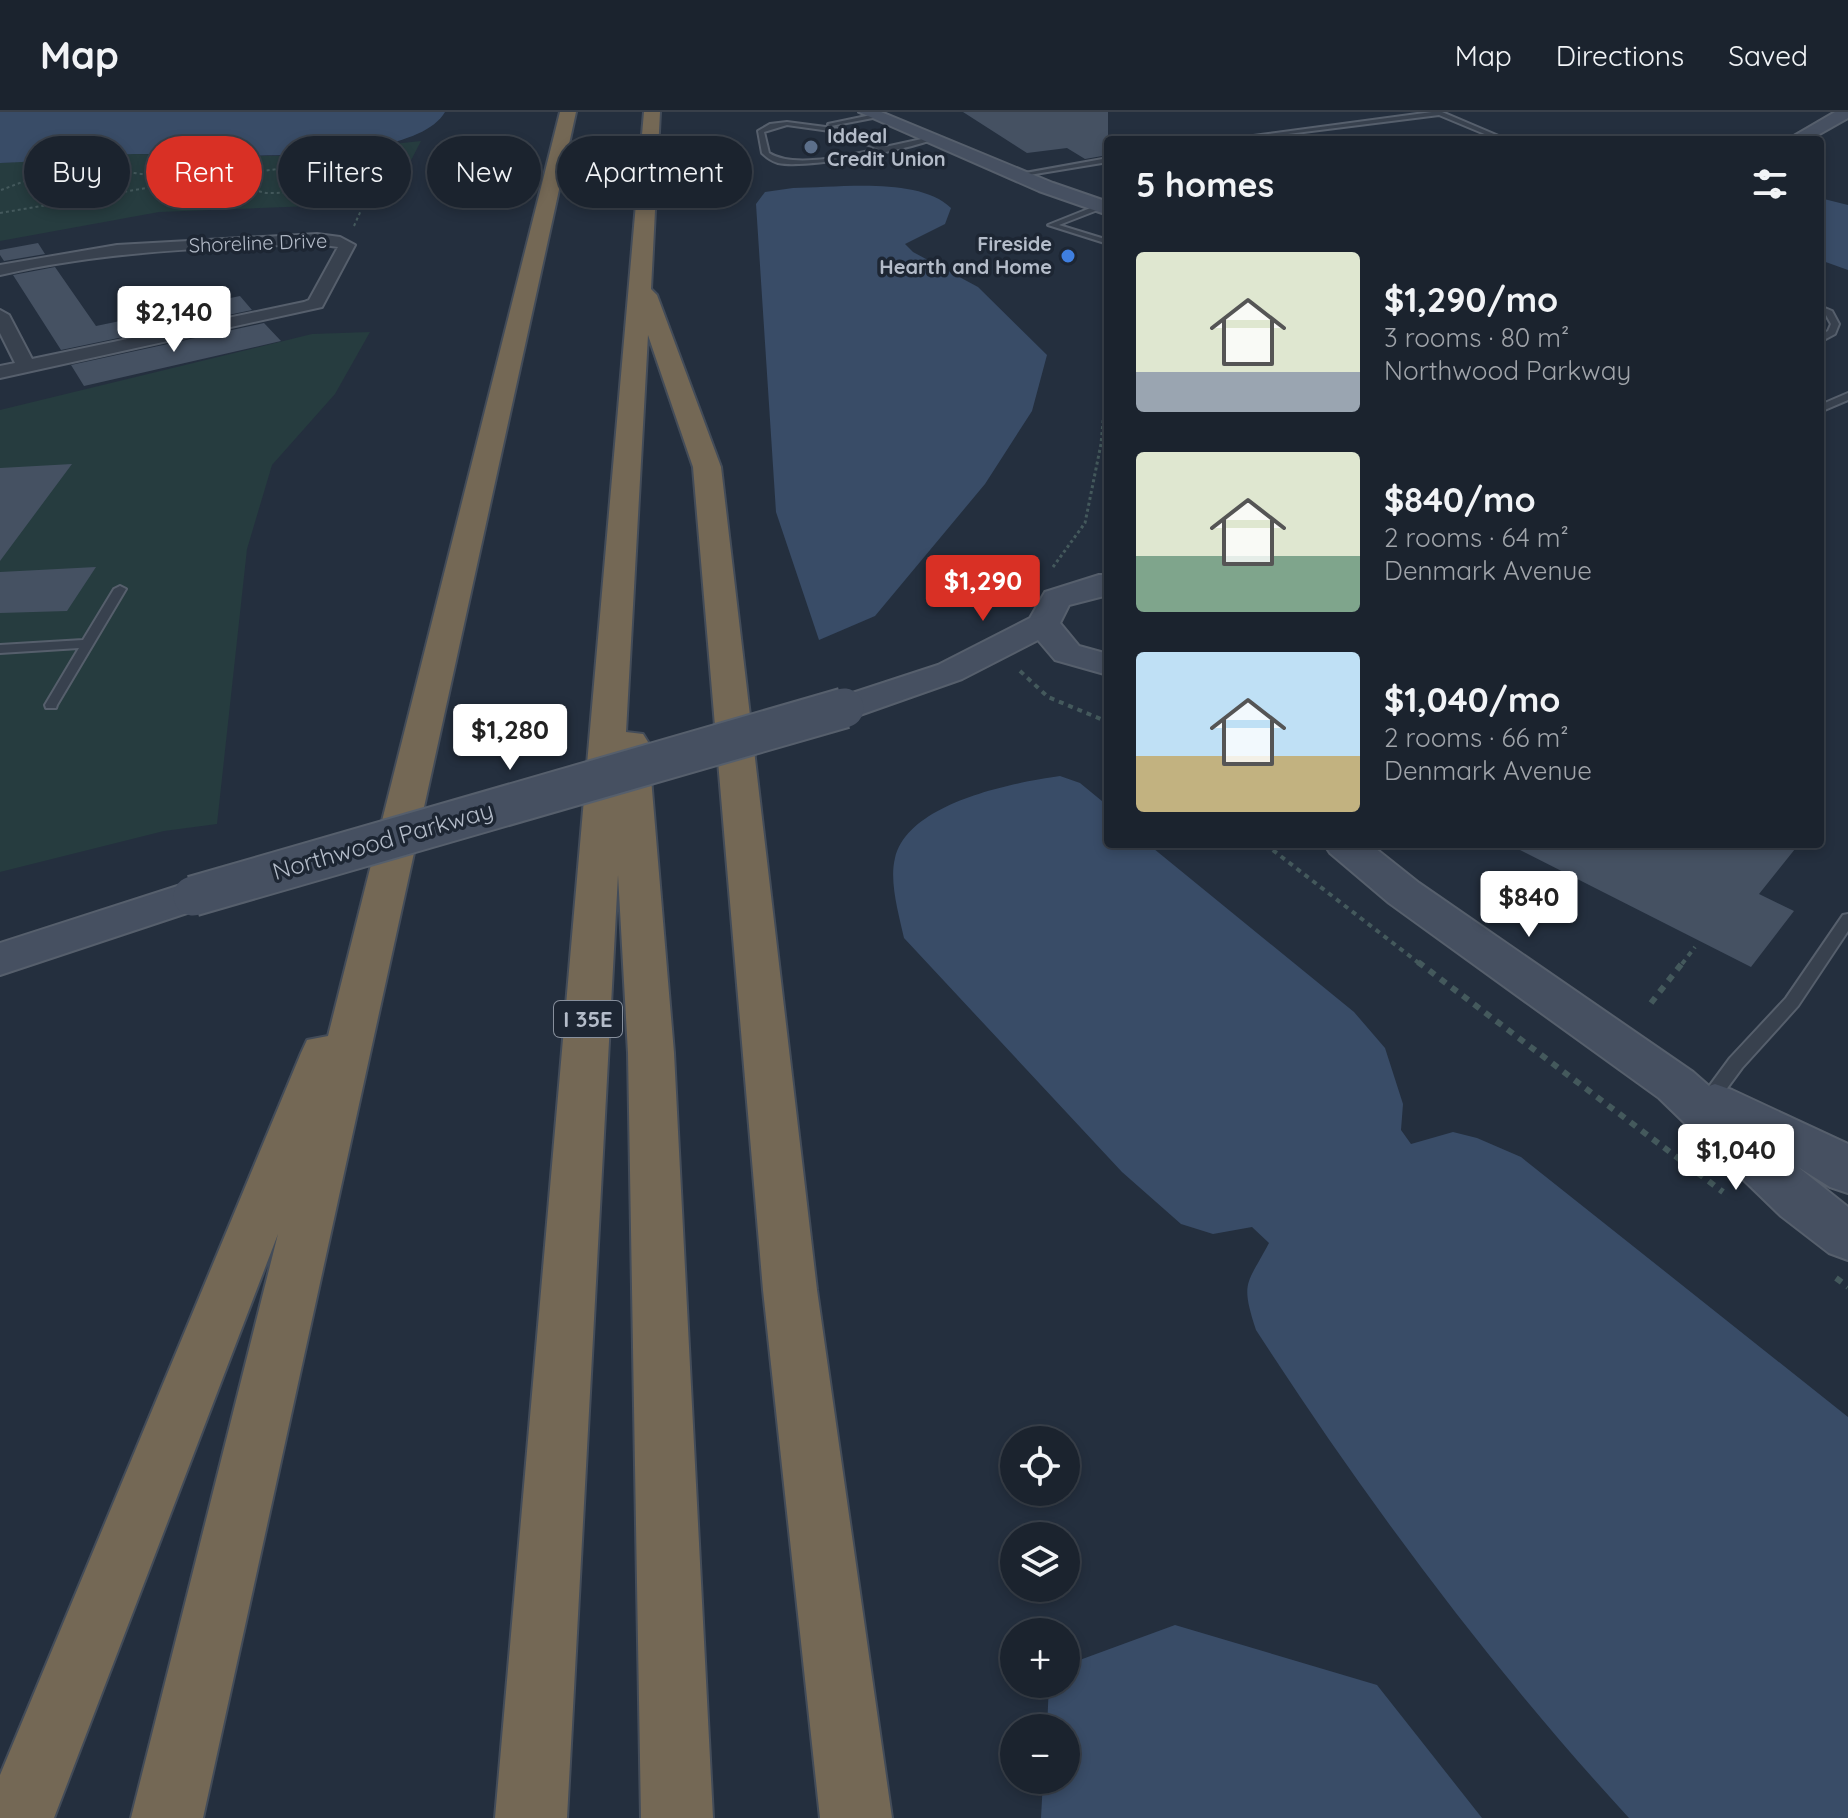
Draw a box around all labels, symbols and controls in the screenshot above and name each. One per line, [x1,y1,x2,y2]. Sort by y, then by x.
text: Map [40,31,119,79]
text: Map [1455,38,1512,73]
text: Directions [1556,38,1684,73]
text: Saved [1728,38,1808,73]
place label: Iddeal Credit Union [827,123,946,171]
chip: Buy [24,136,130,208]
chip: Rent [146,136,262,208]
chip: Filters [278,136,411,208]
chip: New [427,136,541,208]
chip: Apartment [557,136,752,208]
marker: Iddeal Credit Union [802,138,820,156]
icon: filters [1748,162,1792,206]
text: 5 homes [1136,163,1274,206]
street label: Shoreline Drive [188,228,328,257]
place label: Fireside Hearth and Home [879,231,1052,279]
marker: Fireside Hearth and Home [1059,247,1077,265]
text: $1,290/mo [1384,278,1558,321]
icon: home [1200,284,1296,380]
pin: $2,140 [109,286,239,354]
text: $2,140 [135,295,213,328]
text: 3 rooms · 80 m² [1384,321,1569,354]
text: Northwood Parkway [1384,354,1631,387]
text: $840/mo [1384,478,1536,521]
icon: home [1200,484,1296,580]
text: 2 rooms · 64 m² [1384,521,1569,554]
text: Denmark Avenue [1384,554,1592,587]
pin: $1,290 [918,555,1048,623]
text: $1,290 [944,564,1022,597]
text: $1,040/mo [1384,678,1561,721]
icon: home [1200,684,1296,780]
pin: $1,280 [445,704,575,772]
text: $1,280 [471,713,549,746]
text: 2 rooms · 66 m² [1384,721,1569,754]
text: Denmark Avenue [1384,754,1592,787]
street label: Northwood Parkway [269,794,497,886]
pin: $840 [1482,871,1576,939]
text: $840 [1498,880,1560,913]
road number: I 35E [554,1001,622,1037]
pin: $1,040 [1671,1124,1801,1192]
text: $1,040 [1696,1133,1776,1166]
map controls [1000,1426,1080,1794]
button: locate [1000,1426,1080,1506]
button: layers [1000,1522,1080,1602]
button: + [1000,1618,1080,1698]
button: − [1000,1714,1080,1794]

